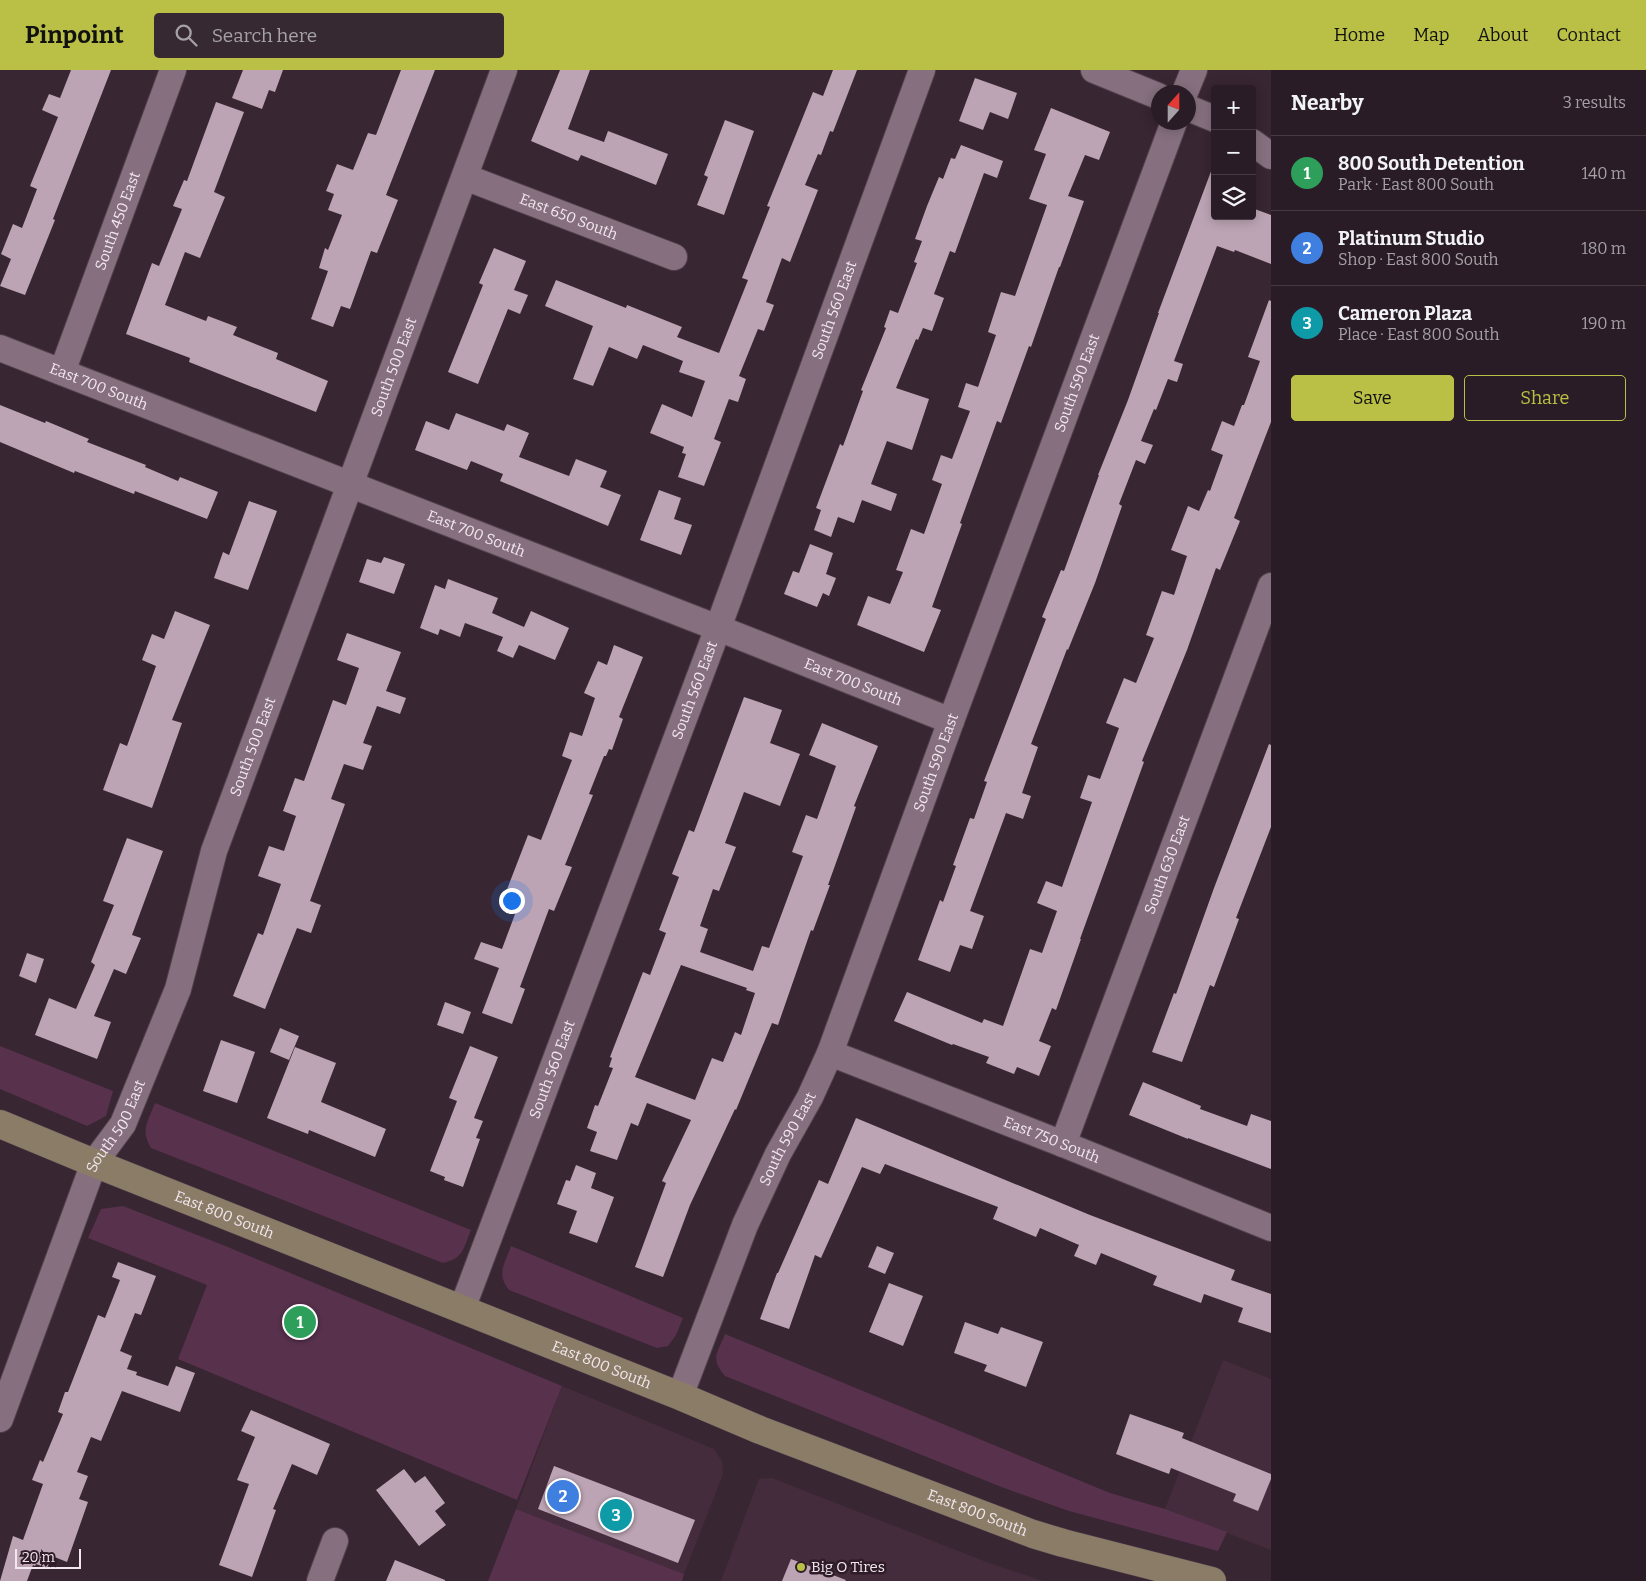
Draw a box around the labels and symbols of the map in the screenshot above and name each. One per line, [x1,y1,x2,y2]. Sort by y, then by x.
north arrow [1151,85,1196,130]
street label: South 450 East [91,169,144,273]
street label: East 650 South [517,190,621,244]
street label: South 560 East [808,258,861,362]
street label: South 500 East [367,314,421,419]
street label: South 590 East [1050,331,1104,435]
street label: East 700 South [47,359,151,414]
street label: East 700 South [424,506,528,561]
street label: South 560 East [668,638,721,742]
street label: East 700 South [801,654,905,710]
street label: South 500 East [226,694,280,799]
street label: South 590 East [910,710,962,814]
street label: South 630 East [1140,812,1194,917]
your location [499,888,525,914]
street label: South 560 East [525,1017,579,1121]
street label: South 500 East [82,1077,149,1175]
street label: South 590 East [755,1089,820,1189]
street label: East 750 South [1001,1113,1103,1167]
street label: East 800 South [172,1187,277,1243]
pin: 1 [284,1303,316,1341]
street label: East 800 South [549,1337,655,1393]
pin: 2 [547,1477,579,1515]
street label: East 800 South [925,1486,1031,1540]
pin: 3 [600,1496,632,1534]
scale bar [15,1546,81,1569]
place label: Big O Tires [811,1558,885,1576]
marker: Big O Tires [795,1561,807,1573]

